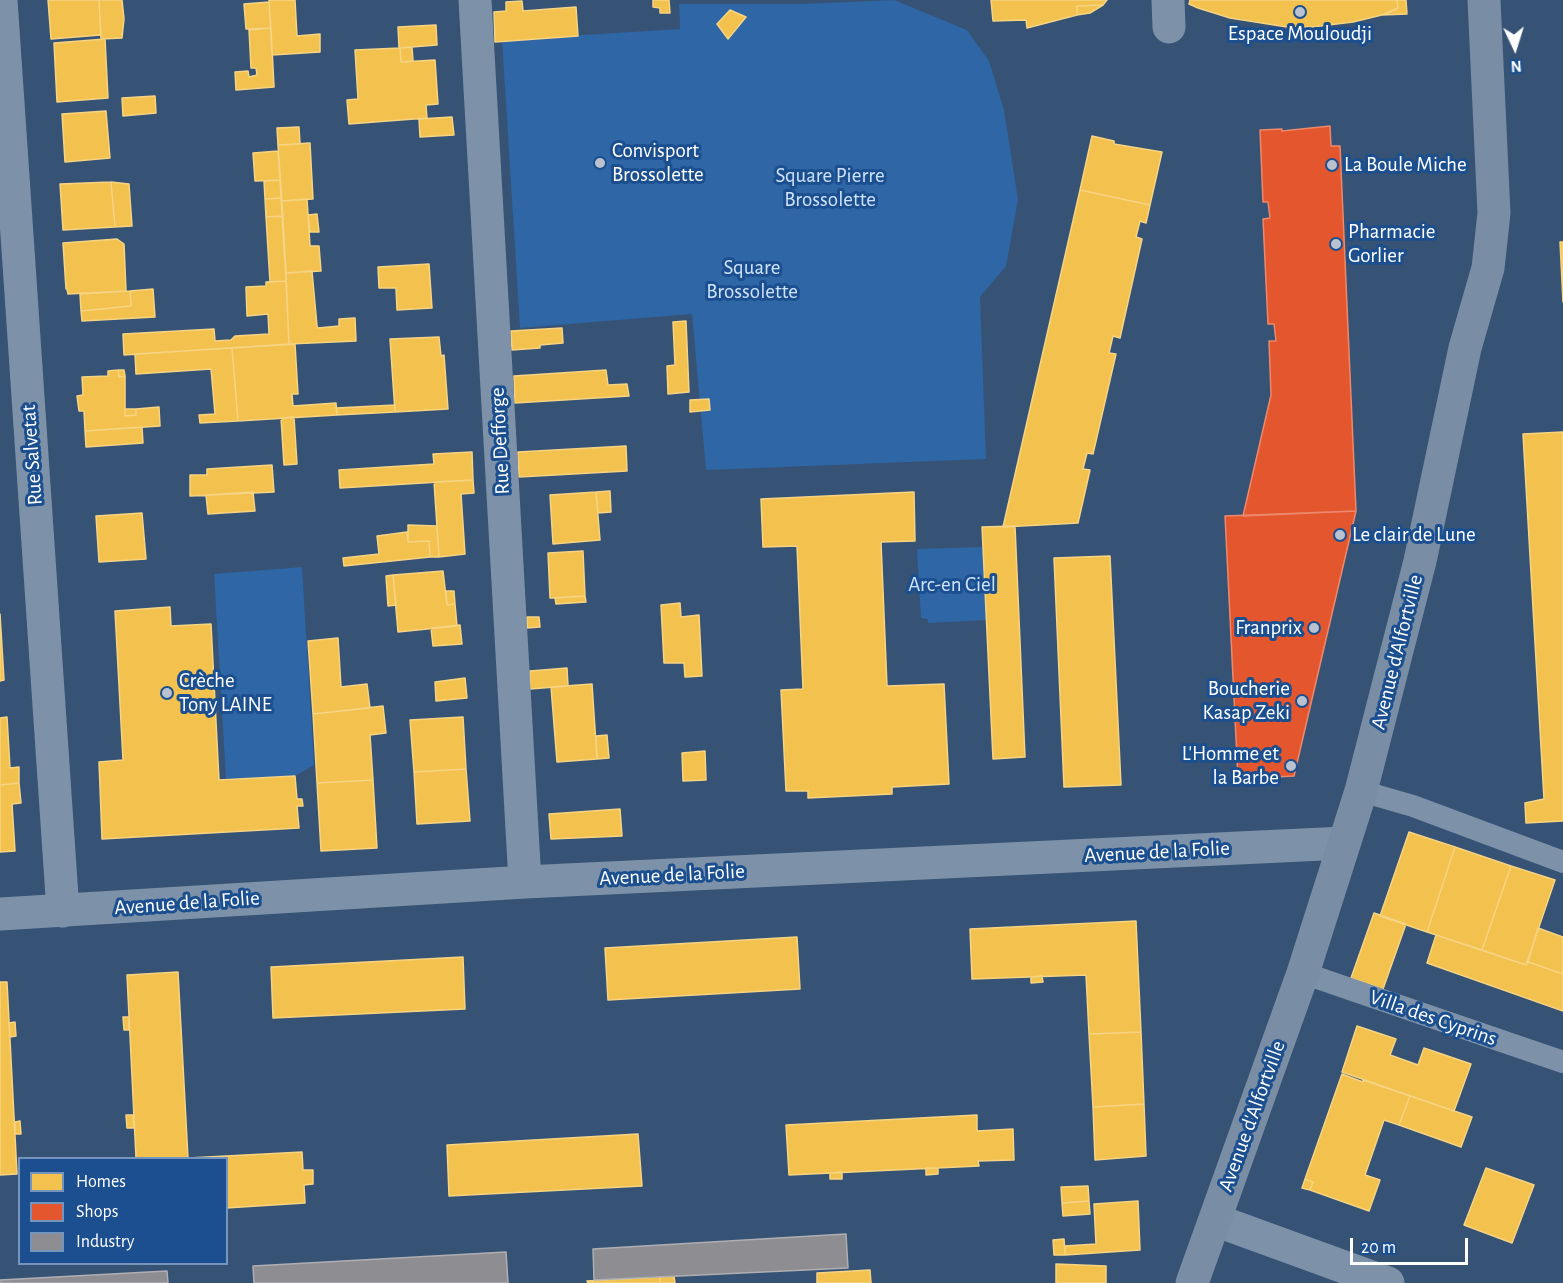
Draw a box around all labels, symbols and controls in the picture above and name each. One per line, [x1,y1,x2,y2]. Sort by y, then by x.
marker: Espace Mouloudji [1293,5,1307,19]
north arrow [1485,18,1545,78]
place label: Espace Mouloudji [1228,21,1372,47]
text: N [1510,58,1522,74]
place label: Convisport Brossolette [612,138,704,188]
place label: La Boule Miche [1344,152,1467,178]
marker: Convisport Brossolette [593,156,607,170]
marker: La Boule Miche [1325,158,1339,172]
park label: Square Pierre Brossolette [775,163,885,213]
place label: Pharmacie Gorlier [1348,219,1435,269]
marker: Pharmacie Gorlier [1329,237,1343,251]
park label: Square Brossolette [706,255,798,305]
street label: Rue Defforge [485,387,515,495]
street label: Rue Salvetat [16,404,48,506]
place label: Le clair de Lune [1352,522,1476,548]
marker: Le clair de Lune [1333,528,1347,542]
park label: Arc-en Ciel [908,572,996,598]
street label: Avenue d'Alfortville [1366,572,1428,732]
place label: Franprix [1235,615,1302,641]
marker: Franprix [1307,621,1321,635]
place label: Crèche Tony LAINE [179,668,272,718]
place label: Boucherie Kasap Zeki [1203,676,1290,726]
marker: Crèche Tony LAINE [160,686,174,700]
marker: Boucherie Kasap Zeki [1295,694,1309,708]
place label: L'Homme et la Barbe [1182,741,1279,791]
marker: L'Homme et la Barbe [1284,759,1298,773]
street label: Avenue de la Folie [1084,836,1230,868]
street label: Avenue de la Folie [599,859,745,891]
street label: Avenue de la Folie [113,885,261,921]
street label: Villa des Cyprins [1366,984,1500,1052]
street label: Avenue d'Alfortville [1213,1037,1291,1195]
legend [18,1157,228,1265]
text: Homes [76,1173,126,1191]
text: Shops [76,1203,118,1221]
scale bar [1353,1226,1472,1264]
text: Industry [76,1233,135,1251]
text: 20 m [1361,1239,1396,1257]

